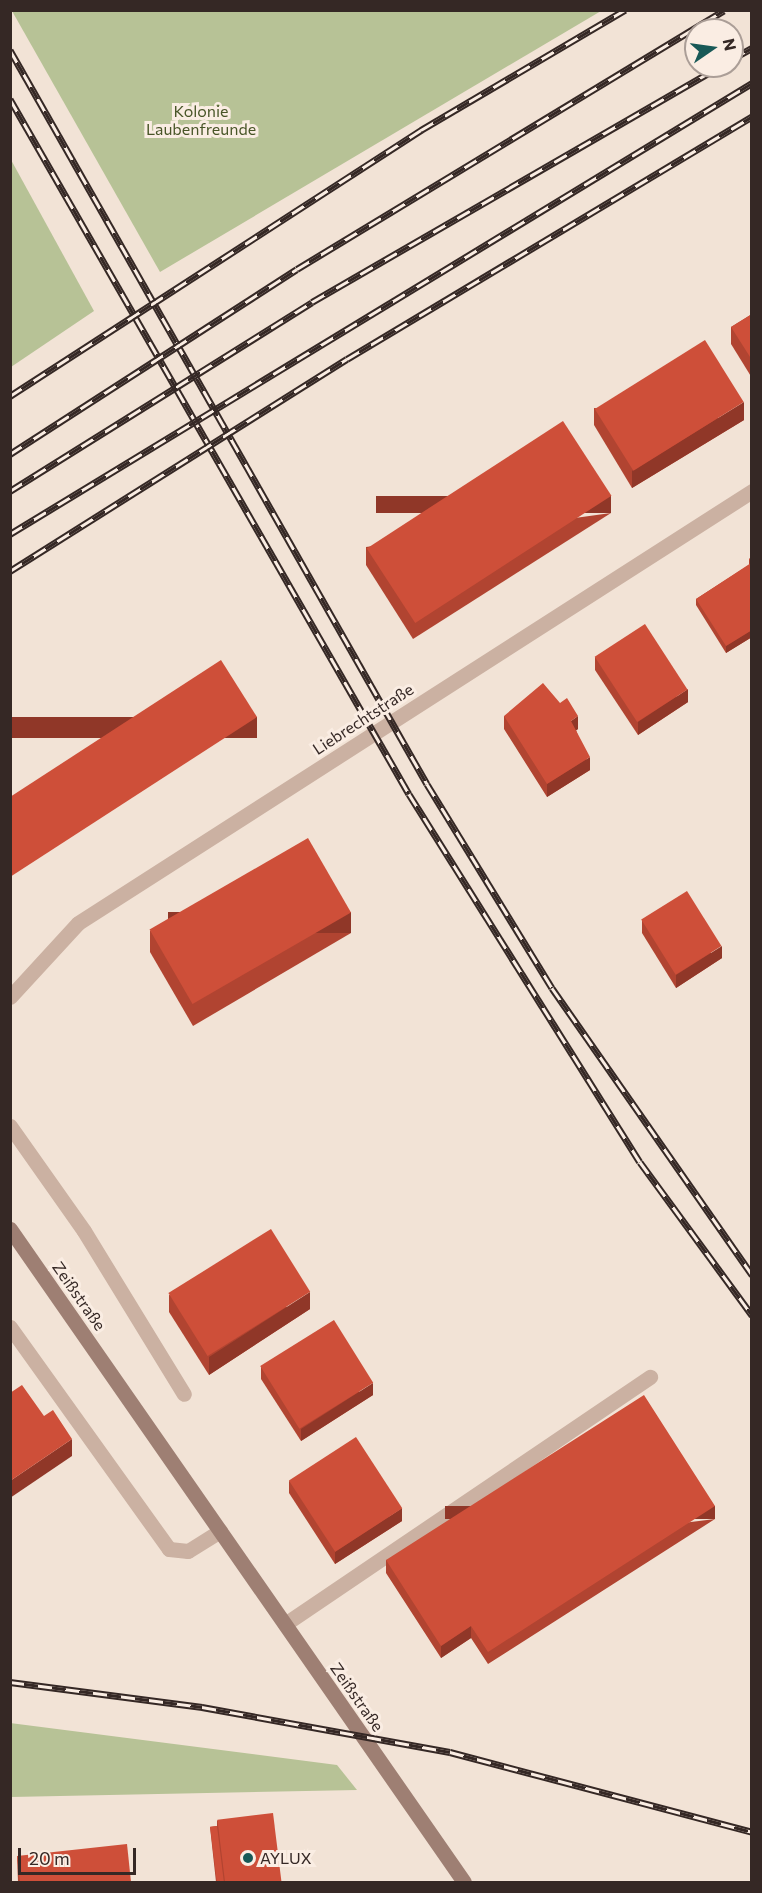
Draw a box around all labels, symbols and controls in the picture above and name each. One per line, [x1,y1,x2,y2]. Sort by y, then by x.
north arrow [684,18,744,78]
text: N [719,36,741,52]
park label: Kolonie Laubenfreunde [146,101,256,139]
street label: Liebrechtstraße [309,679,417,759]
street label: Zeißstraße [48,1258,110,1334]
street label: Zeißstraße [326,1659,388,1735]
scale bar [21,1836,140,1874]
text: 20 m [29,1847,70,1869]
place label: AYLUX [260,1848,312,1868]
marker: AYLUX [241,1851,255,1865]

